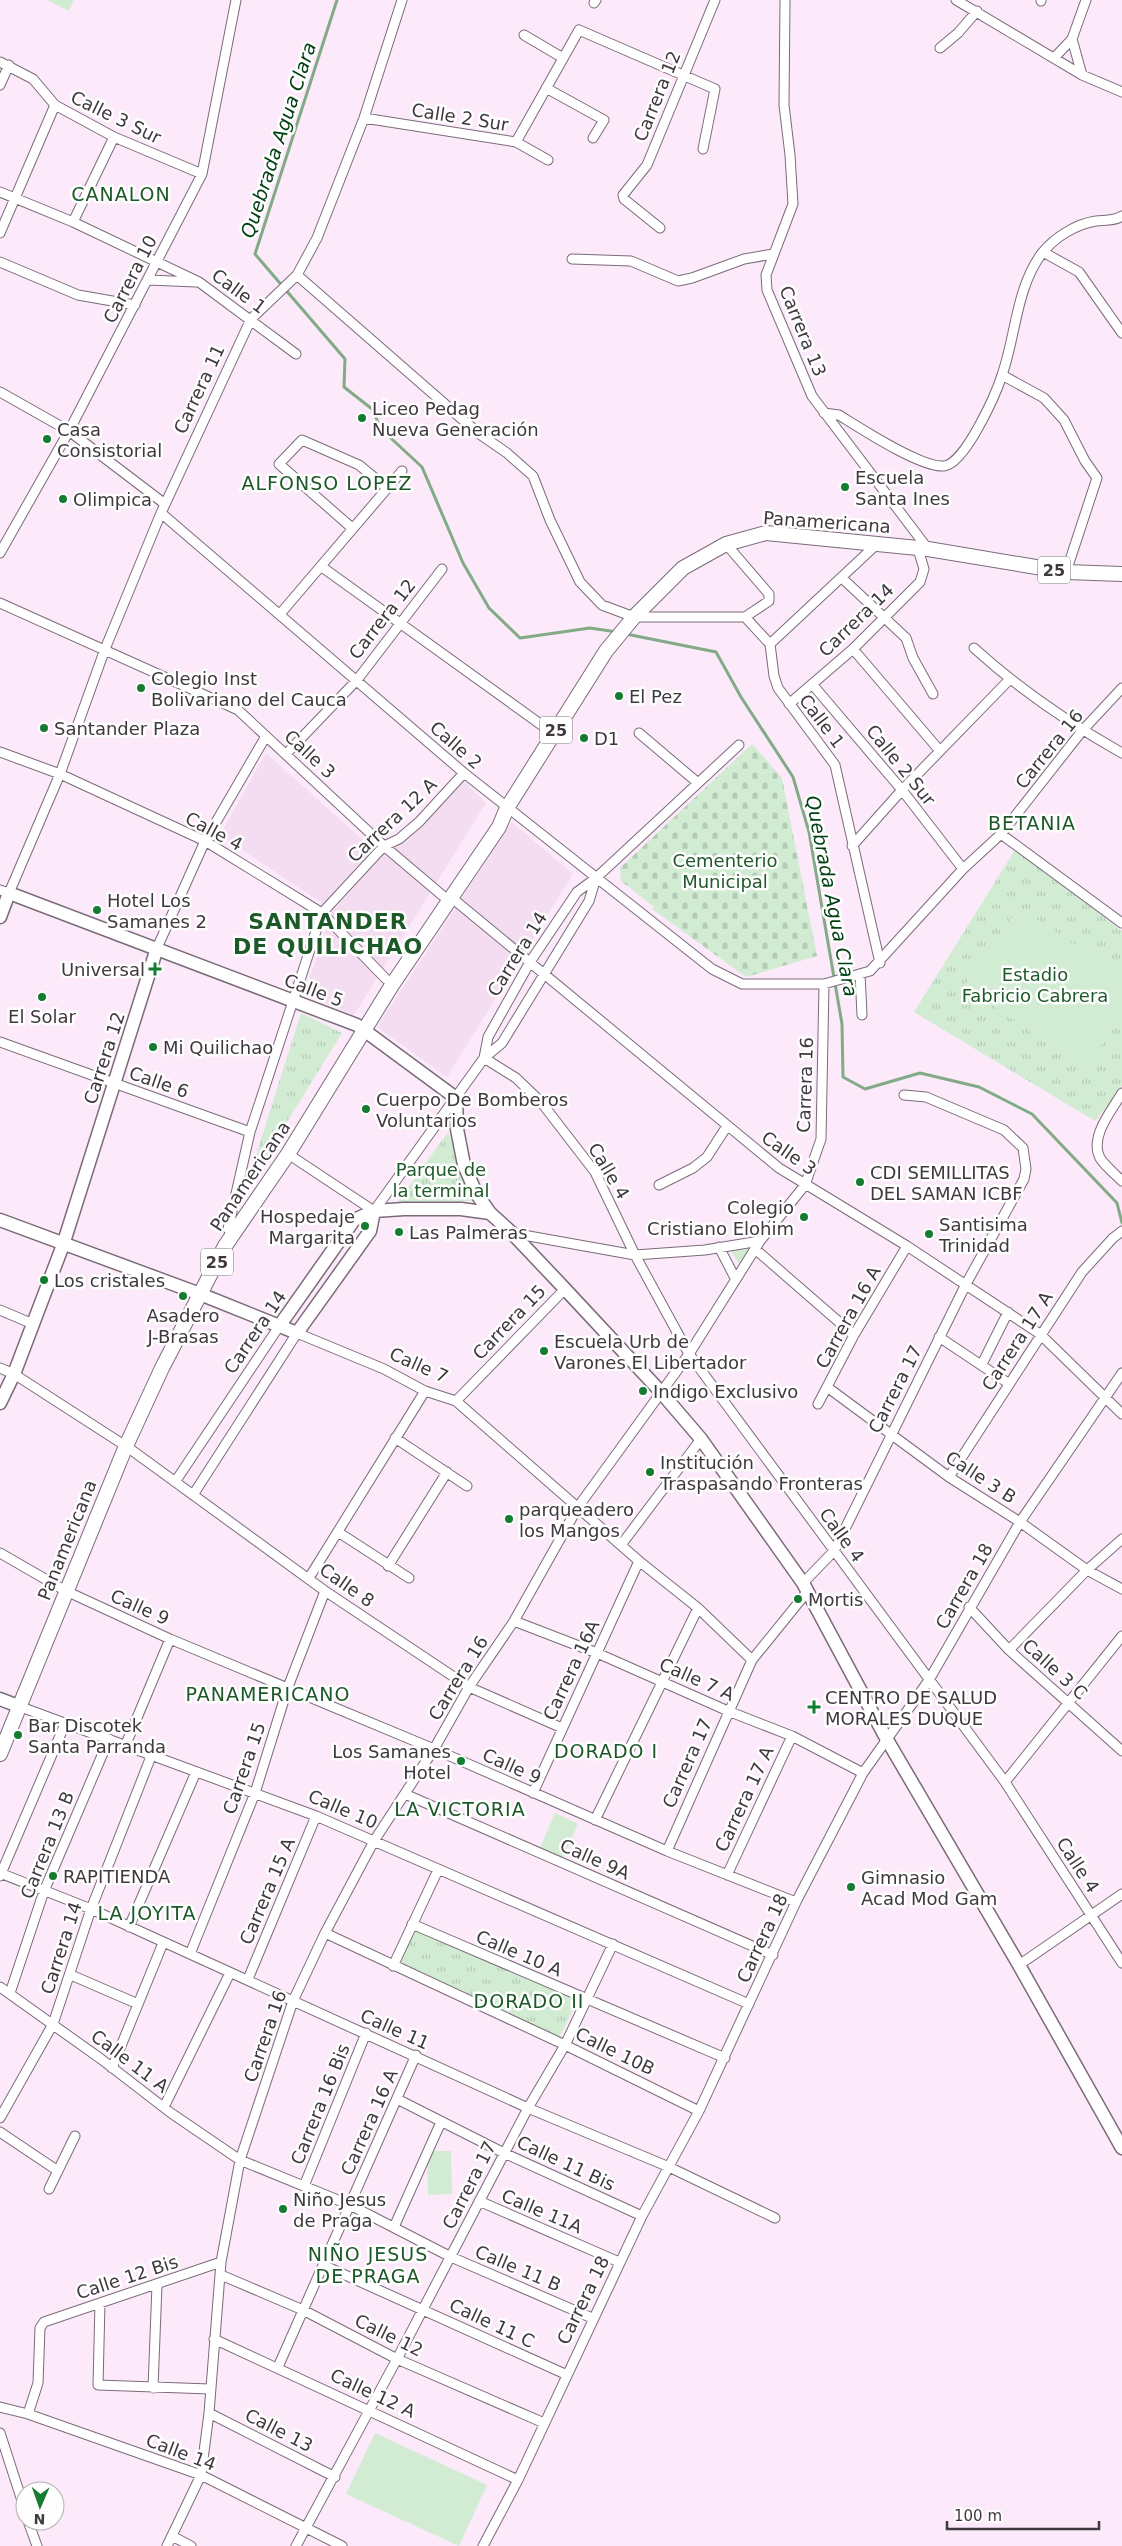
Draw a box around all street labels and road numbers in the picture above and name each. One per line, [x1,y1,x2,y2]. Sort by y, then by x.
street label: Carrera 12 [629,48,685,144]
street label: Calle 3 Sur [67,86,165,148]
street label: Calle 2 Sur [410,99,511,135]
street label: Carrera 10 [99,232,161,326]
street label: Calle 1 [208,264,270,318]
street label: Carrera 13 [775,283,831,379]
street label: Carrera 11 [169,341,229,437]
street label: Panamericana [762,507,892,537]
road number: 25 [1038,556,1070,584]
street label: Carrera 12 [344,575,420,663]
street label: Carrera 14 [814,579,898,661]
street label: Calle 1 [795,690,849,752]
street label: Carrera 16 [1011,705,1087,793]
road number: 25 [540,716,572,744]
street label: Calle 2 [426,717,486,773]
street label: Calle 2 Sur [862,720,940,810]
street label: Calle 3 [280,725,340,783]
street label: Carrera 12 A [343,773,441,867]
street label: Calle 4 [182,807,246,855]
street label: Carrera 14 [483,908,551,1000]
street label: Calle 5 [281,969,347,1011]
street label: Carrera 12 [79,1009,129,1107]
street label: Carrera 16 [793,1037,817,1133]
street label: Calle 6 [126,1062,192,1102]
street label: Panamericana [206,1117,294,1235]
street label: Calle 3 [758,1127,820,1179]
street label: Calle 4 [584,1139,634,1203]
road number: 25 [201,1248,233,1276]
street label: Carrera 16 A [811,1262,885,1372]
street label: Carrera 15 [468,1280,550,1364]
street label: Carrera 14 [220,1286,290,1378]
street label: Carrera 17 A [977,1287,1057,1394]
street label: Carrera 17 [864,1342,926,1436]
street label: Calle 7 [386,1343,452,1387]
street label: Calle 3 B [942,1446,1020,1508]
street label: Panamericana [33,1477,101,1603]
street label: Calle 4 [815,1504,869,1566]
street label: Carrera 18 [931,1539,997,1633]
street label: Calle 8 [316,1559,378,1611]
street label: Calle 9 [107,1585,173,1629]
street label: Carrera 16A [539,1616,604,1723]
street label: Carrera 16 [424,1632,492,1724]
street label: Calle 3 C [1018,1634,1092,1704]
street label: Calle 7 A [656,1653,738,1705]
street label: Carrera 17 [658,1715,716,1811]
street label: Carrera 15 [218,1719,270,1817]
street label: Carrera 17 A [710,1742,778,1855]
street label: Calle 9 [479,1744,545,1788]
street label: Calle 10 [305,1785,381,1833]
street label: Carrera 13 B [16,1788,78,1902]
street label: Calle 4 [1052,1833,1104,1897]
street label: Carrera 15 A [235,1834,299,1948]
street label: Calle 9A [557,1834,634,1884]
street label: Carrera 18 [732,1890,792,1986]
street label: Carrera 14 [36,1899,86,1997]
street label: Calle 10 A [473,1925,566,1981]
street label: Carrera 16 [239,1987,291,2085]
street label: Calle 11 [357,2004,433,2054]
street label: Calle 10B [572,2023,658,2079]
street label: Calle 11 A [87,2025,173,2097]
street label: Carrera 16 Bis [286,2041,354,2167]
street label: Carrera 16 A [336,2065,402,2178]
street label: Calle 11 Bis [514,2131,618,2195]
street label: Carrera 17 [438,2138,500,2232]
street label: Calle 11A [498,2185,586,2238]
street label: Calle 11 B [472,2240,564,2296]
street label: Calle 12 Bis [73,2251,181,2303]
street label: Carrera 18 [553,2252,613,2348]
street label: Calle 11 C [446,2294,538,2352]
street label: Calle 12 [351,2309,427,2361]
street label: Calle 12 A [327,2364,419,2422]
street label: Calle 13 [242,2404,316,2456]
street label: Calle 14 [143,2429,219,2475]

